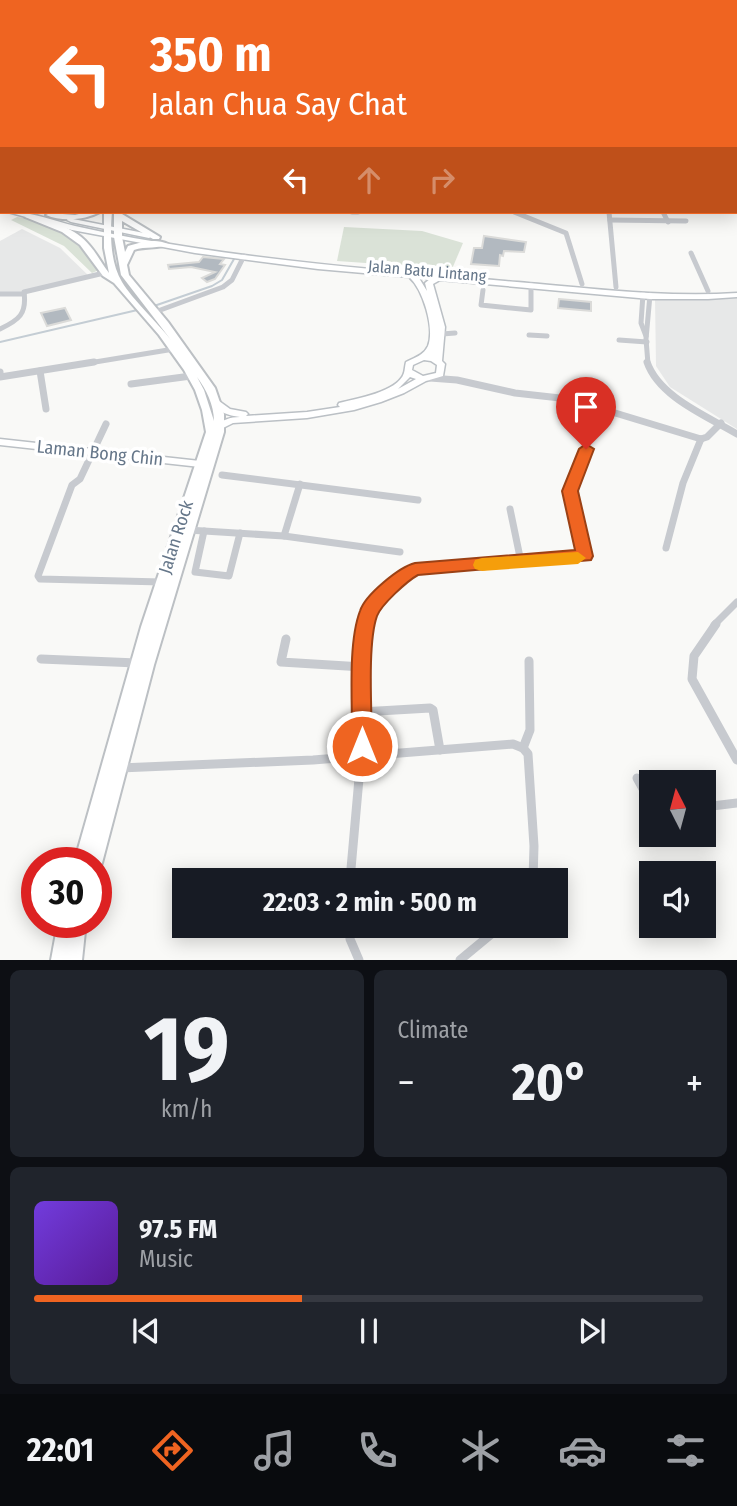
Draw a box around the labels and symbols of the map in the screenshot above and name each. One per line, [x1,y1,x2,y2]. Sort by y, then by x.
street label: Jalan Batu Lintang [367,256,487,286]
pin [556,377,616,449]
street label: Laman Bong Chin [36,435,164,471]
street label: Jalan Rock [154,497,198,576]
position arrow [325,709,399,783]
north arrow [639,770,716,847]
speed limit sign: 30 [21,847,112,938]

